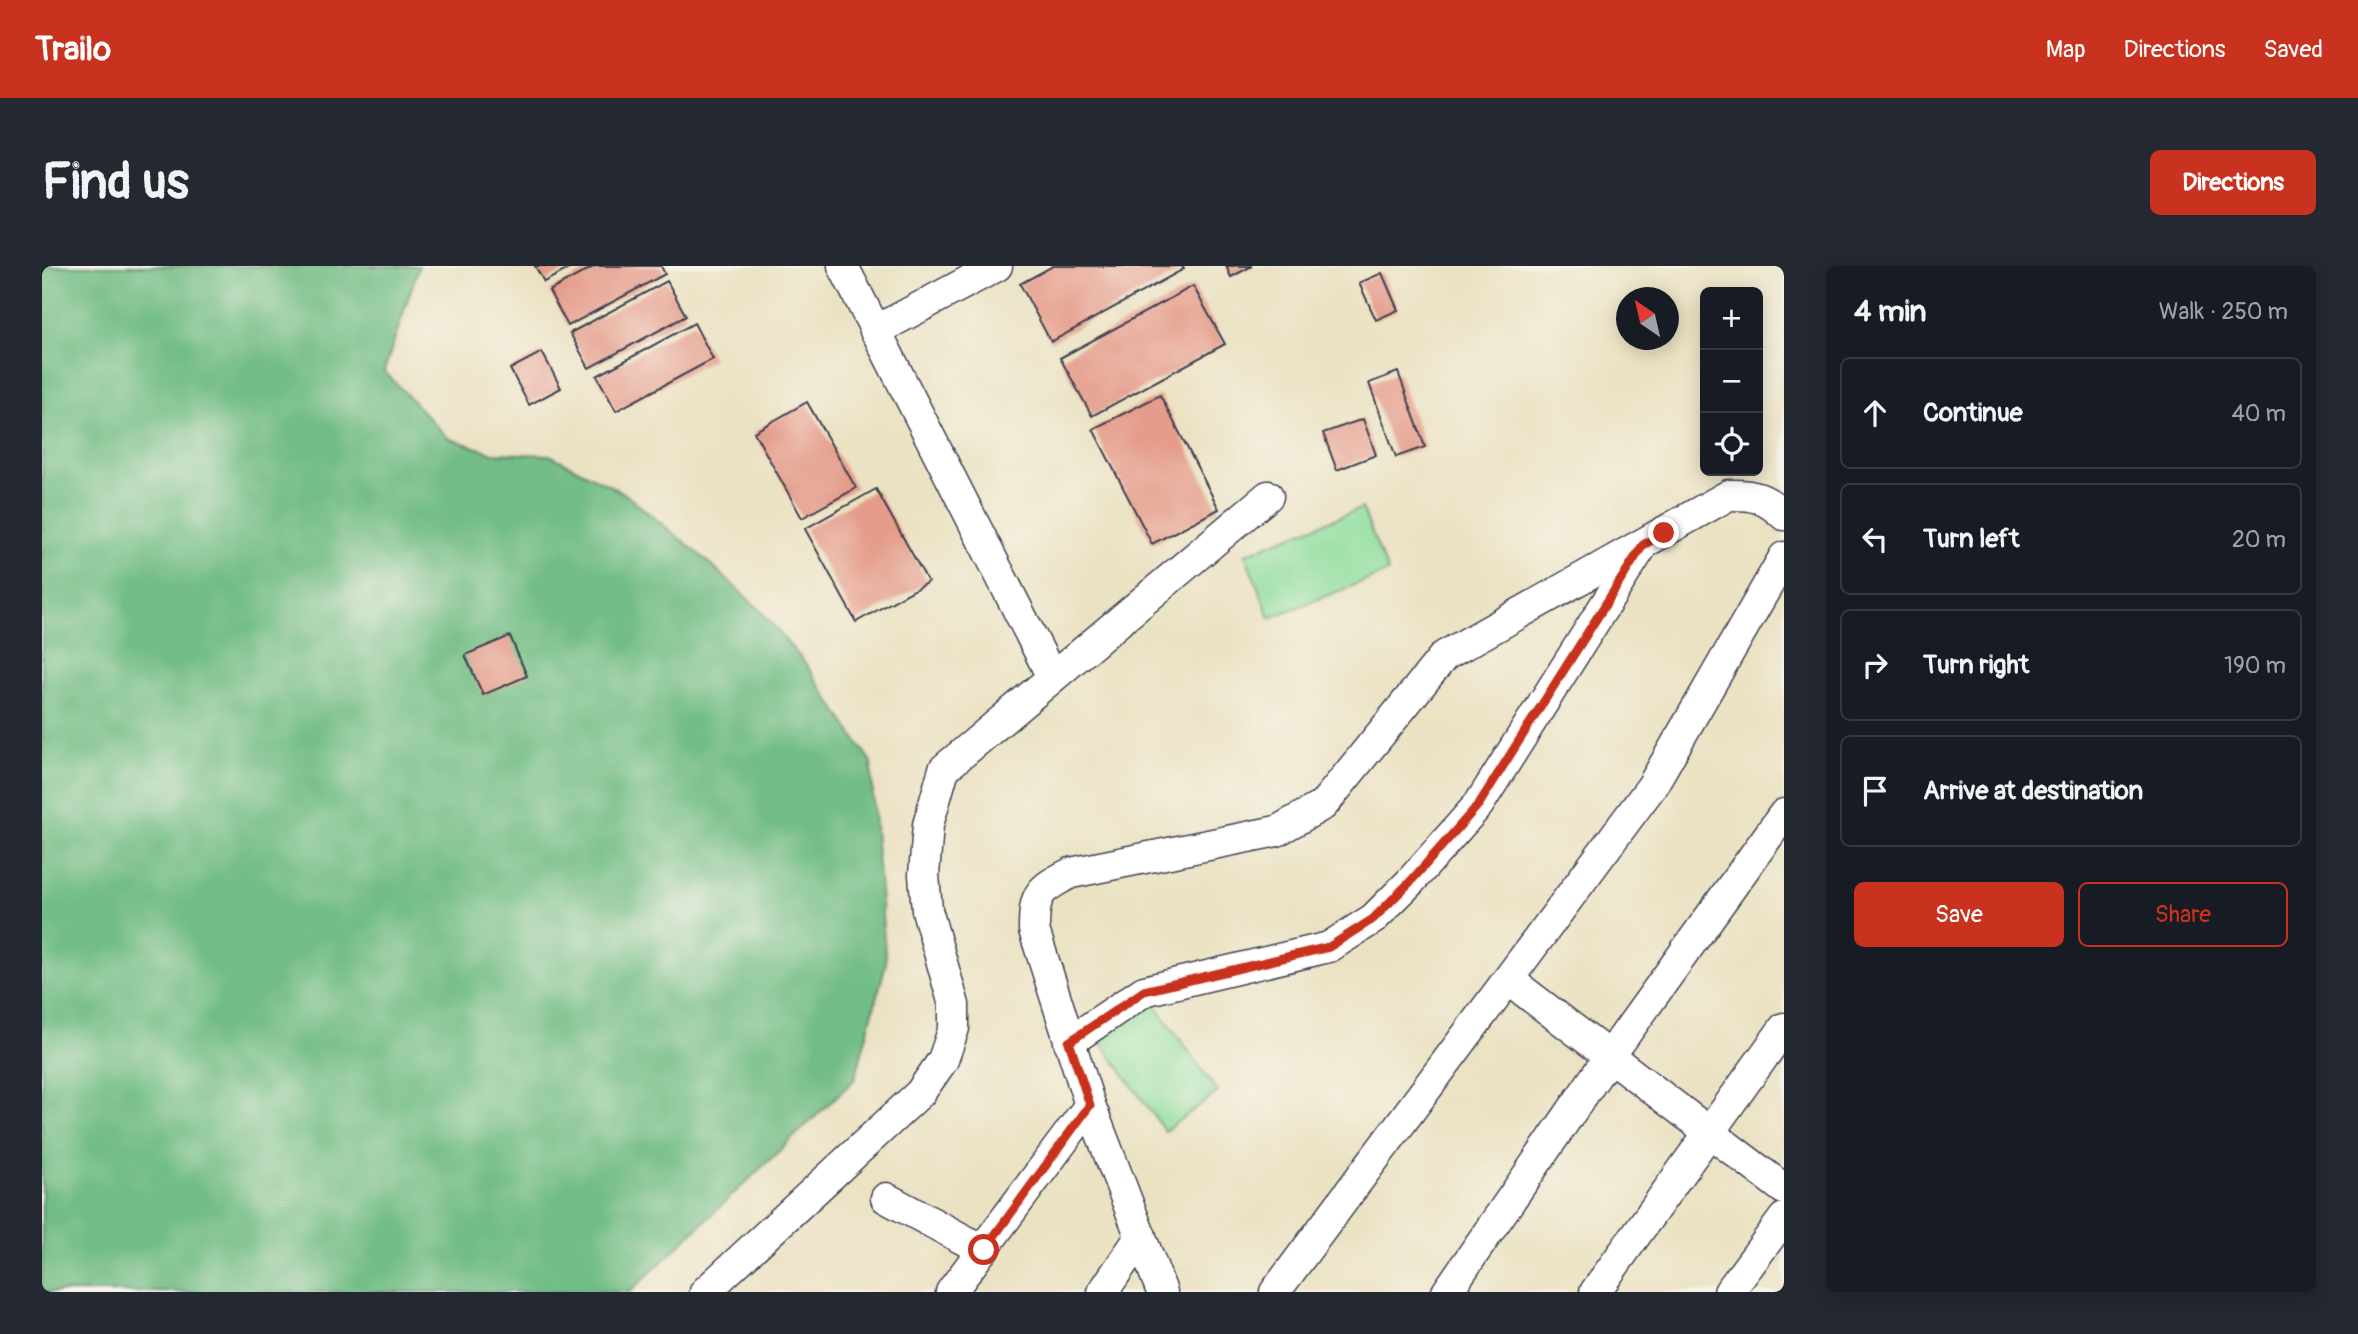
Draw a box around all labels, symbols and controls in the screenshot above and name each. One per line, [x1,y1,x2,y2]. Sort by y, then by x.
text: Trailo [35,29,111,70]
text: Map [2046,35,2086,64]
text: Directions [2124,35,2225,64]
text: Saved [2263,35,2323,64]
button: Directions [2150,150,2316,215]
text: Find us [42,152,189,213]
north arrow [1616,287,1679,350]
map controls [1700,287,1763,476]
button: + [1700,287,1763,350]
text: 4 min [1854,293,1927,330]
text: Walk · 250 m [2159,297,2288,326]
button: − [1700,350,1763,413]
icon: ahead [1856,394,1894,432]
text: Continue [1923,397,2023,429]
text: 40 m [2232,399,2286,428]
button: locate [1700,413,1763,476]
route end [1648,517,1679,548]
icon: left [1856,520,1894,558]
text: Turn left [1923,523,2019,555]
text: 20 m [2232,525,2286,554]
icon: right [1856,646,1894,684]
text: Turn right [1923,649,2029,681]
text: 190 m [2224,651,2286,680]
icon: arrive [1856,772,1894,810]
text: Arrive at destination [1923,775,2143,807]
button: Save [1854,882,2064,947]
button: Share [2078,882,2288,947]
route start [968,1234,999,1265]

